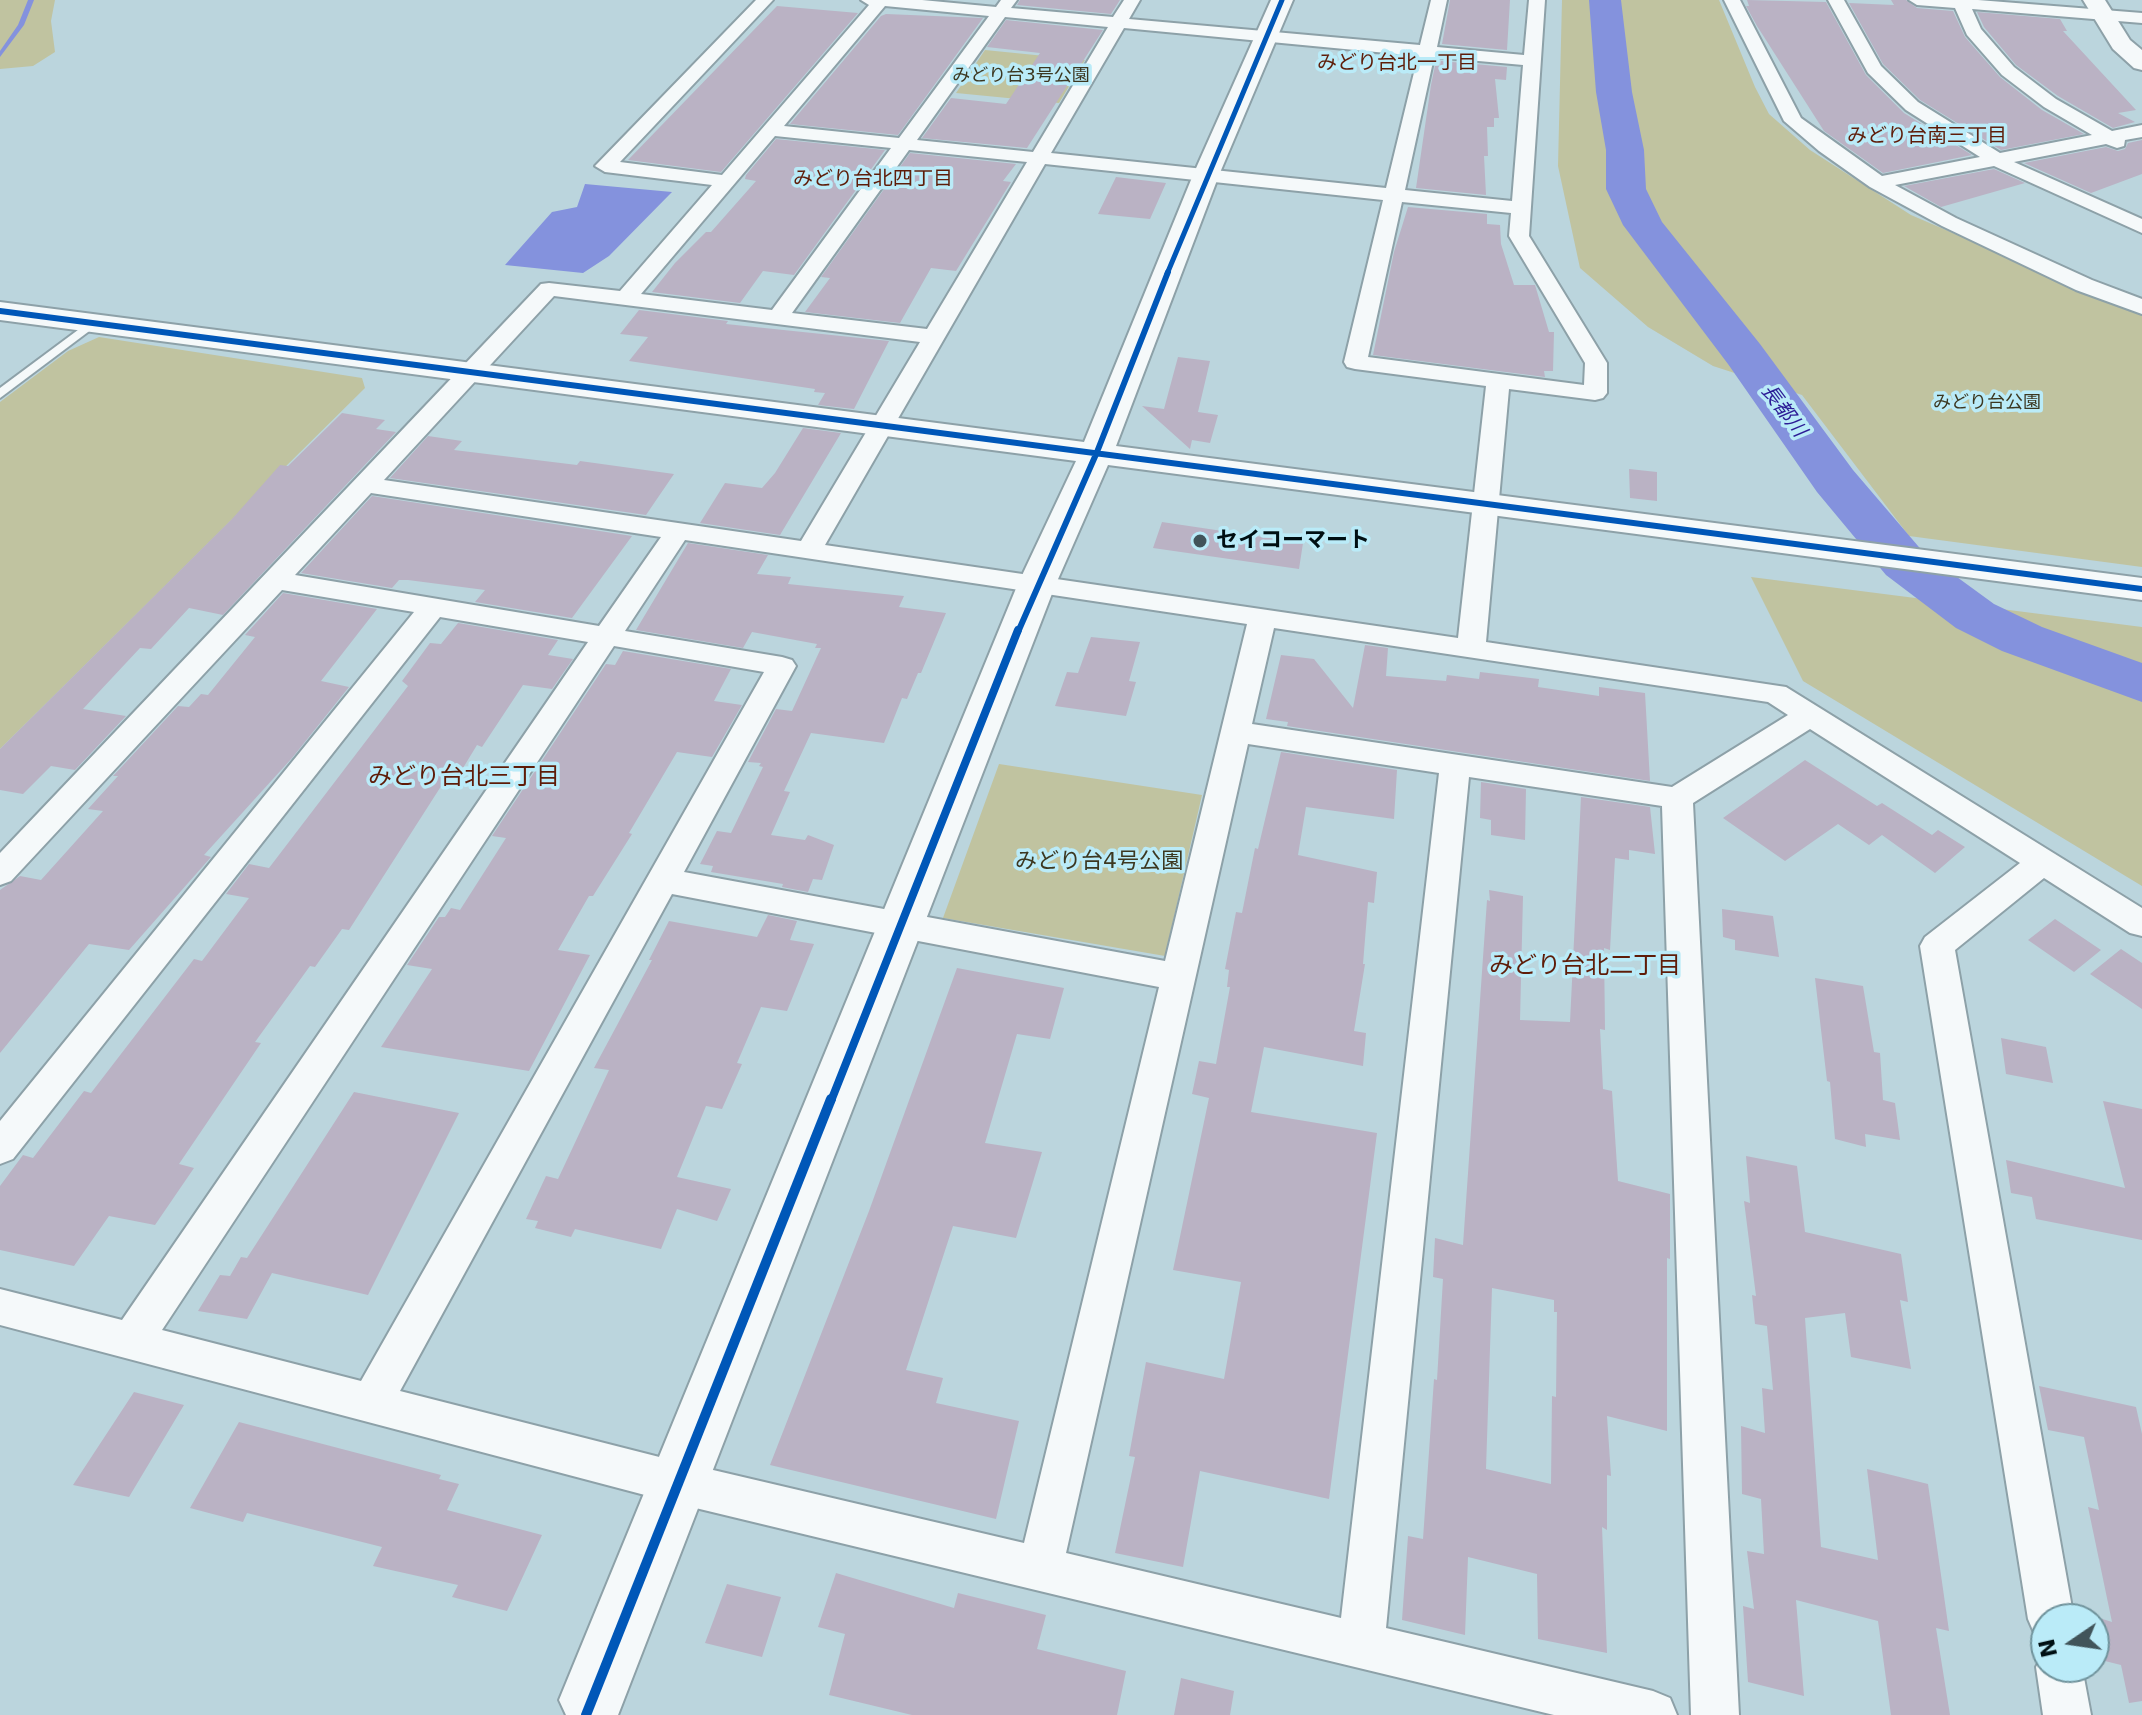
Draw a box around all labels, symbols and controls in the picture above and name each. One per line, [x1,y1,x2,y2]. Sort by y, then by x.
district label: みどり台北一丁目 [1317,52,1477,76]
park label: みどり台3号公園 [952,65,1090,87]
district label: みどり台南三丁目 [1847,125,2007,149]
district label: みどり台北四丁目 [793,168,953,192]
water label: 長都川 [1755,380,1811,442]
park label: みどり台公園 [1933,392,2041,414]
place label: セイコーマート [1216,528,1370,554]
marker: セイコーマート [1191,532,1209,550]
district label: みどり台北三丁目 [368,764,560,792]
park label: みどり台4号公園 [1015,849,1183,875]
district label: みどり台北二丁目 [1489,953,1681,981]
north arrow [2030,1603,2110,1683]
text: N [2034,1636,2062,1660]

